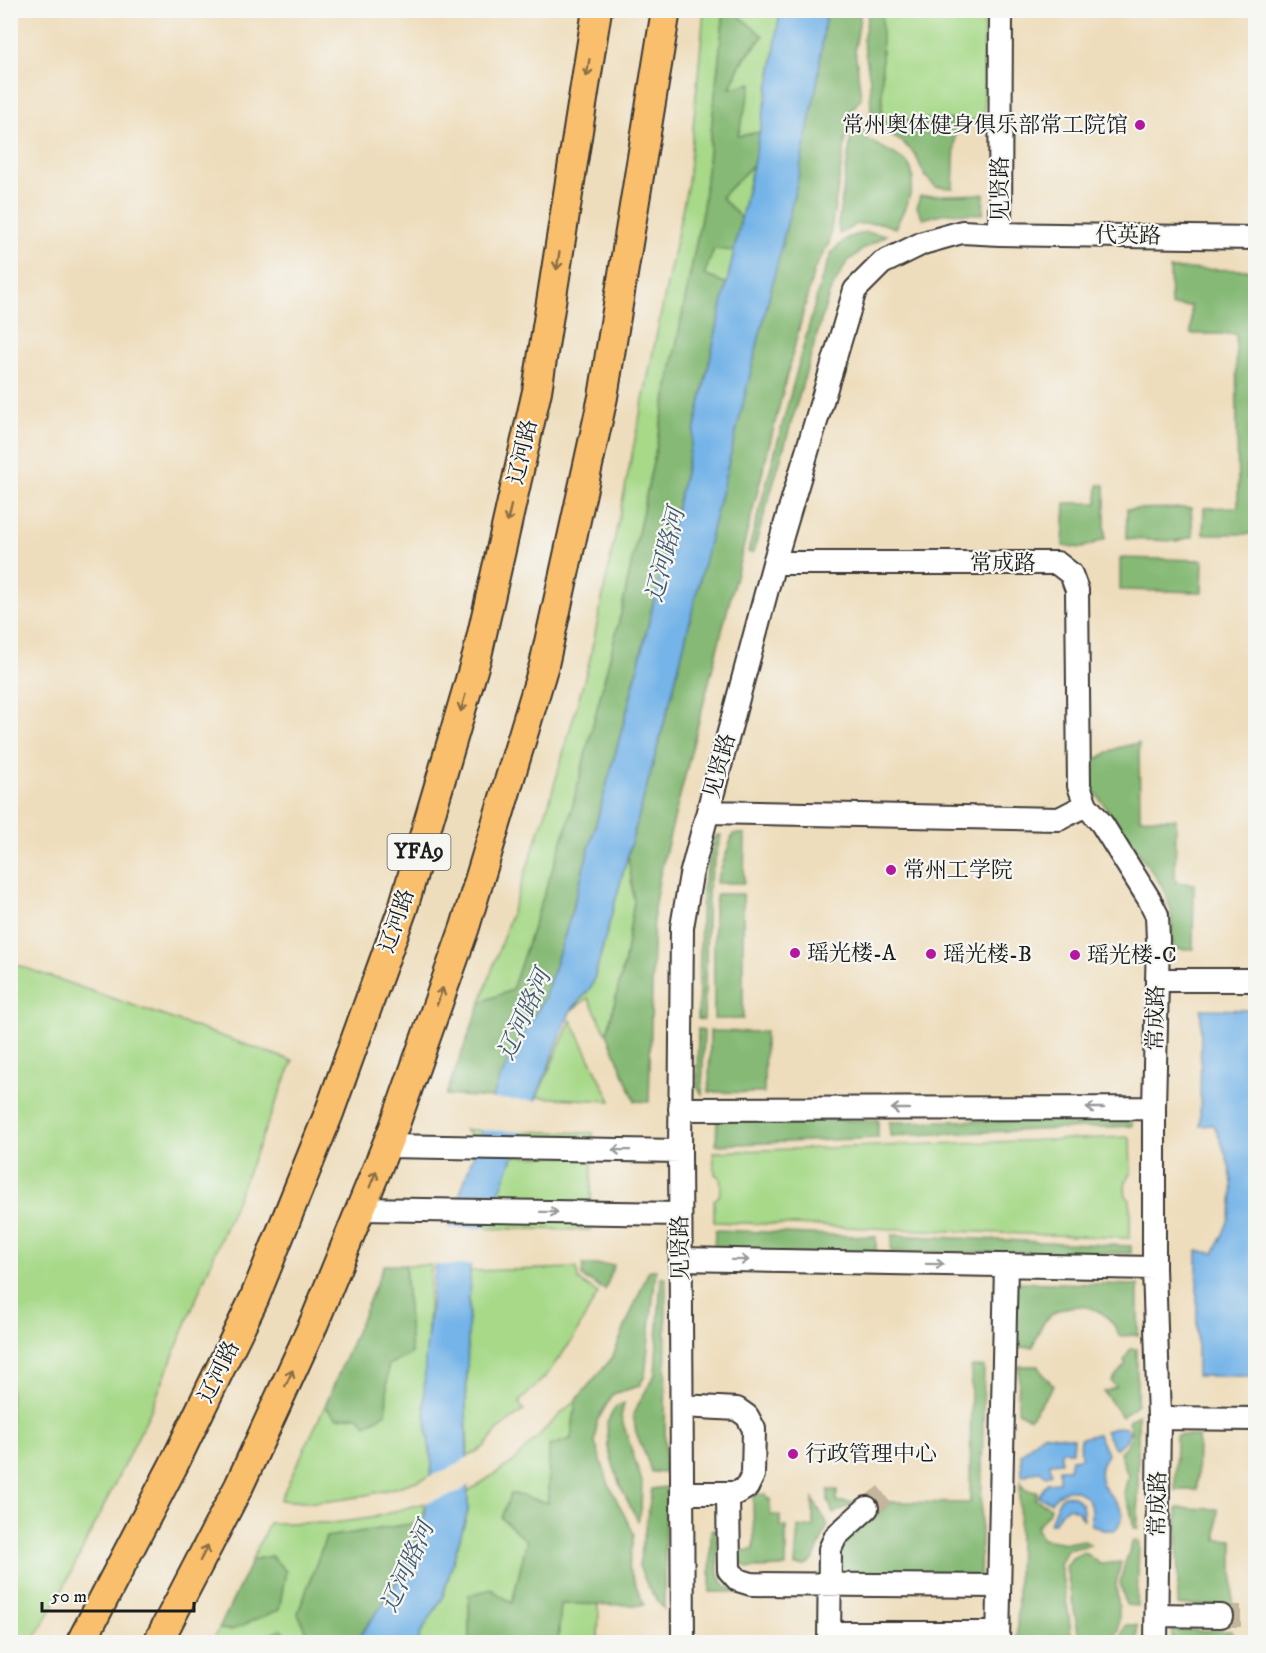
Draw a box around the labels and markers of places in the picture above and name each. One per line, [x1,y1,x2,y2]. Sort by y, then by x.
place label: 常州奥体健身俱乐部常工院馆 [842,112,1128,139]
marker: 常州奥体健身俱乐部常工院馆 [1133,118,1147,132]
place label: 常州工学院 [903,857,1013,884]
marker: 常州工学院 [884,863,898,877]
place label: 瑶光楼-A [807,940,897,967]
place label: 瑶光楼-B [943,941,1032,968]
place label: 瑶光楼-C [1087,942,1177,969]
marker: 瑶光楼-A [788,946,802,960]
marker: 瑶光楼-B [924,947,938,961]
marker: 瑶光楼-C [1068,948,1082,962]
place label: 行政管理中心 [805,1441,937,1468]
marker: 行政管理中心 [786,1447,800,1461]

